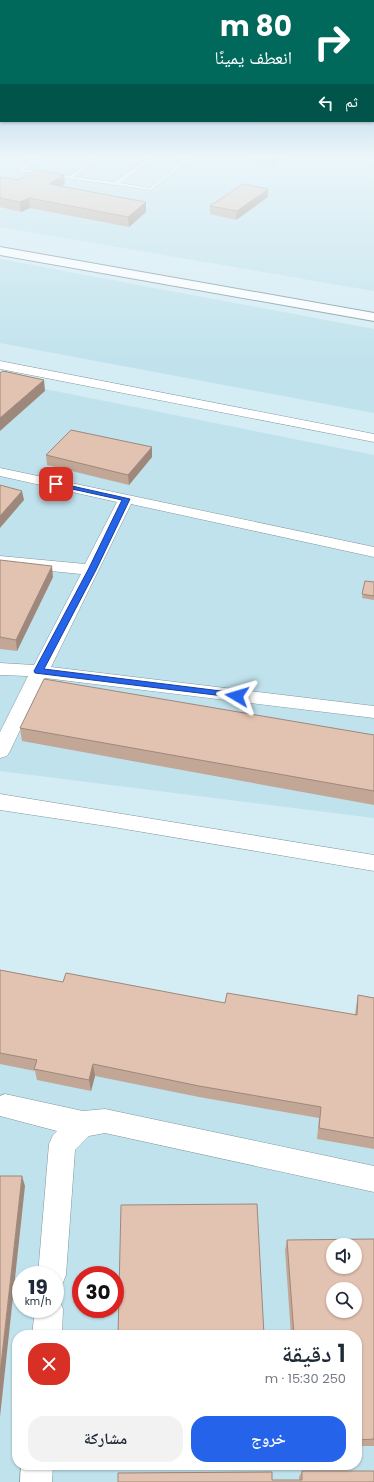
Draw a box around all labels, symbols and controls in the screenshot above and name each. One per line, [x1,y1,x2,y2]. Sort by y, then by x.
text: 80 m [220,7,292,46]
icon: right [306,16,358,68]
text: انعطف يمينًا [215,45,292,70]
text: ثم [345,91,358,112]
icon: left [315,92,337,114]
pin [39,467,73,501]
icon: arrive [45,473,67,495]
position arrow [216,675,258,717]
map controls [326,1238,362,1318]
button: sound [326,1238,362,1274]
speed limit sign: 30 [72,1266,124,1318]
text: 19 [28,1273,48,1301]
button: search [326,1282,362,1318]
text: km/h [25,1294,51,1309]
text: 1 دقيقة [282,1337,346,1370]
button: close [28,1343,70,1385]
text: 250 m · 15:30 [265,1369,346,1388]
button: مشاركة [28,1416,183,1462]
button: خروج [191,1416,346,1462]

